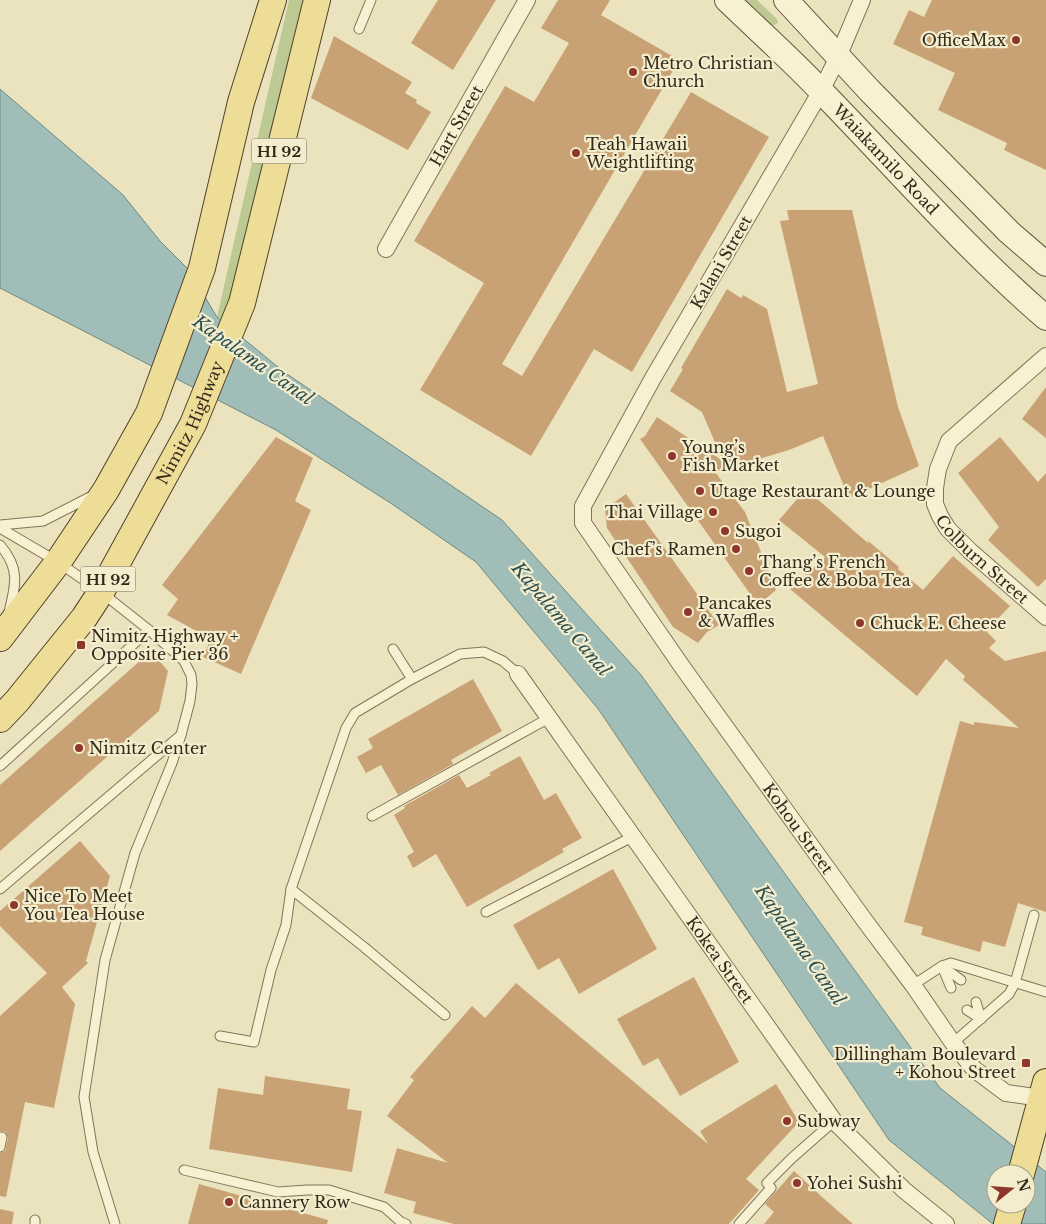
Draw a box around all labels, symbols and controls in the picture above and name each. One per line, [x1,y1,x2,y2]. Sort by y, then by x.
place label: OfficeMax [922,30,1006,50]
marker: OfficeMax [1010,34,1022,46]
place label: Metro Christian Church [643,53,773,91]
marker: Metro Christian Church [627,66,639,78]
street label: Hart Street [425,81,487,170]
street label: Waiakamilo Road [828,99,943,219]
place label: Teah Hawaii Weightlifting [585,134,695,172]
road number: HI 92 [252,138,306,164]
marker: Teah Hawaii Weightlifting [570,147,582,159]
street label: Kalani Street [686,212,756,312]
water label: Kapalama Canal [188,310,318,410]
street label: Nimitz Highway [152,357,228,488]
place label: Young’s Fish Market [681,437,779,475]
marker: Young’s Fish Market [666,450,678,462]
place label: Utage Restaurant & Lounge [710,481,935,501]
marker: Utage Restaurant & Lounge [694,485,706,497]
place label: Thai Village [605,502,703,522]
marker: Thai Village [707,506,719,518]
street label: Colburn Street [932,511,1033,608]
place label: Sugoi [735,521,782,541]
marker: Sugoi [719,525,731,537]
place label: Chef’s Ramen [611,539,726,559]
marker: Chef’s Ramen [730,543,742,555]
place label: Thang’s French Coffee & Boba Tea [759,552,911,590]
water label: Kapalama Canal [506,557,615,681]
marker: Thang’s French Coffee & Boba Tea [743,565,755,577]
road number: HI 92 [80,566,136,592]
place label: Pancakes & Waffles [698,593,775,631]
marker: Pancakes & Waffles [682,606,694,618]
place label: Chuck E. Cheese [870,613,1006,633]
marker: Chuck E. Cheese [854,617,866,629]
place label: Nimitz Highway + Opposite Pier 36 [91,626,239,664]
marker: Nimitz Highway + Opposite Pier 36 [75,639,87,651]
place label: Nimitz Center [89,738,207,758]
marker: Nimitz Center [73,742,85,754]
street label: Kohou Street [759,779,838,878]
water label: Kapalama Canal [750,880,850,1010]
place label: Nice To Meet You Tea House [23,886,145,924]
marker: Nice To Meet You Tea House [8,899,20,911]
street label: Kokea Street [682,912,758,1007]
place label: Dillingham Boulevard + Kohou Street [834,1044,1016,1082]
marker: Dillingham Boulevard + Kohou Street [1020,1057,1032,1069]
place label: Subway [797,1111,861,1131]
marker: Subway [781,1115,793,1127]
north arrow [986,1164,1036,1214]
place label: Yohei Sushi [806,1173,903,1193]
text: N [1013,1176,1034,1194]
marker: Yohei Sushi [791,1177,803,1189]
place label: Cannery Row [239,1192,350,1212]
marker: Cannery Row [223,1196,235,1208]

